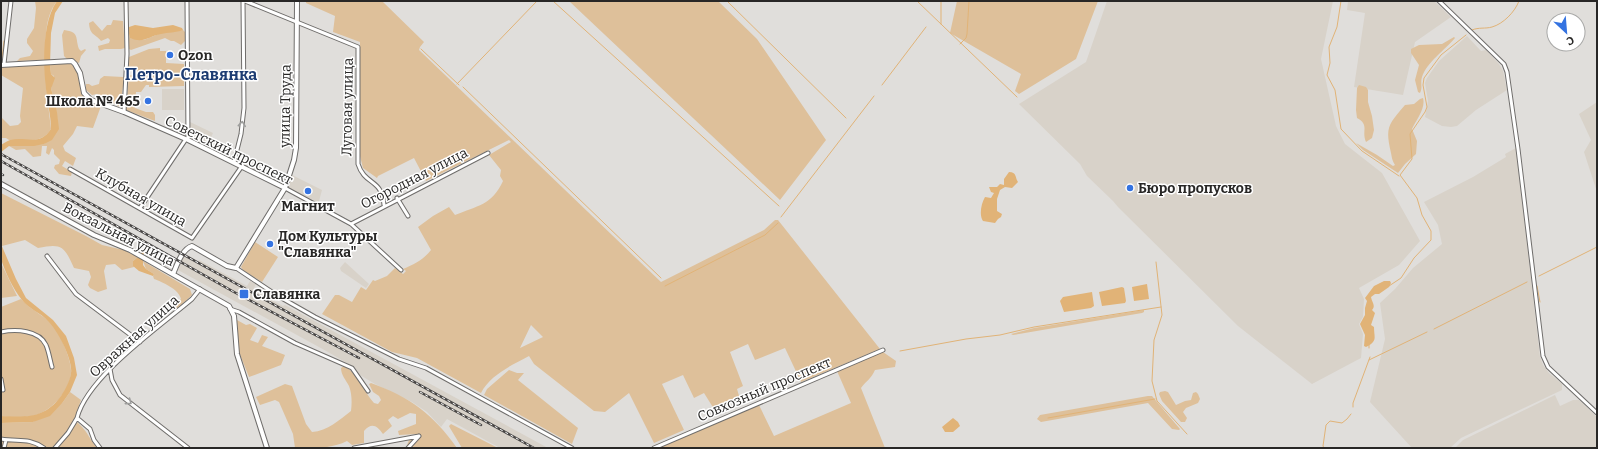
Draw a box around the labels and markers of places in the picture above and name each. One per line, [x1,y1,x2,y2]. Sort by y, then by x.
place label: Ozon [178,47,212,64]
marker: Ozon [165,50,175,60]
place label: Школа № 465 [46,93,140,110]
marker: Школа № 465 [143,96,153,106]
place label: Бюро пропусков [1138,180,1252,197]
marker: Бюро пропусков [1125,183,1135,193]
marker: Магнит [303,186,313,196]
place label: Магнит [281,198,335,215]
place label: Дом Культуры "Славянка" [278,228,377,261]
marker: Дом Культуры "Славянка" [265,239,275,249]
place label: Славянка [253,286,320,303]
marker: Славянка [238,288,250,300]

